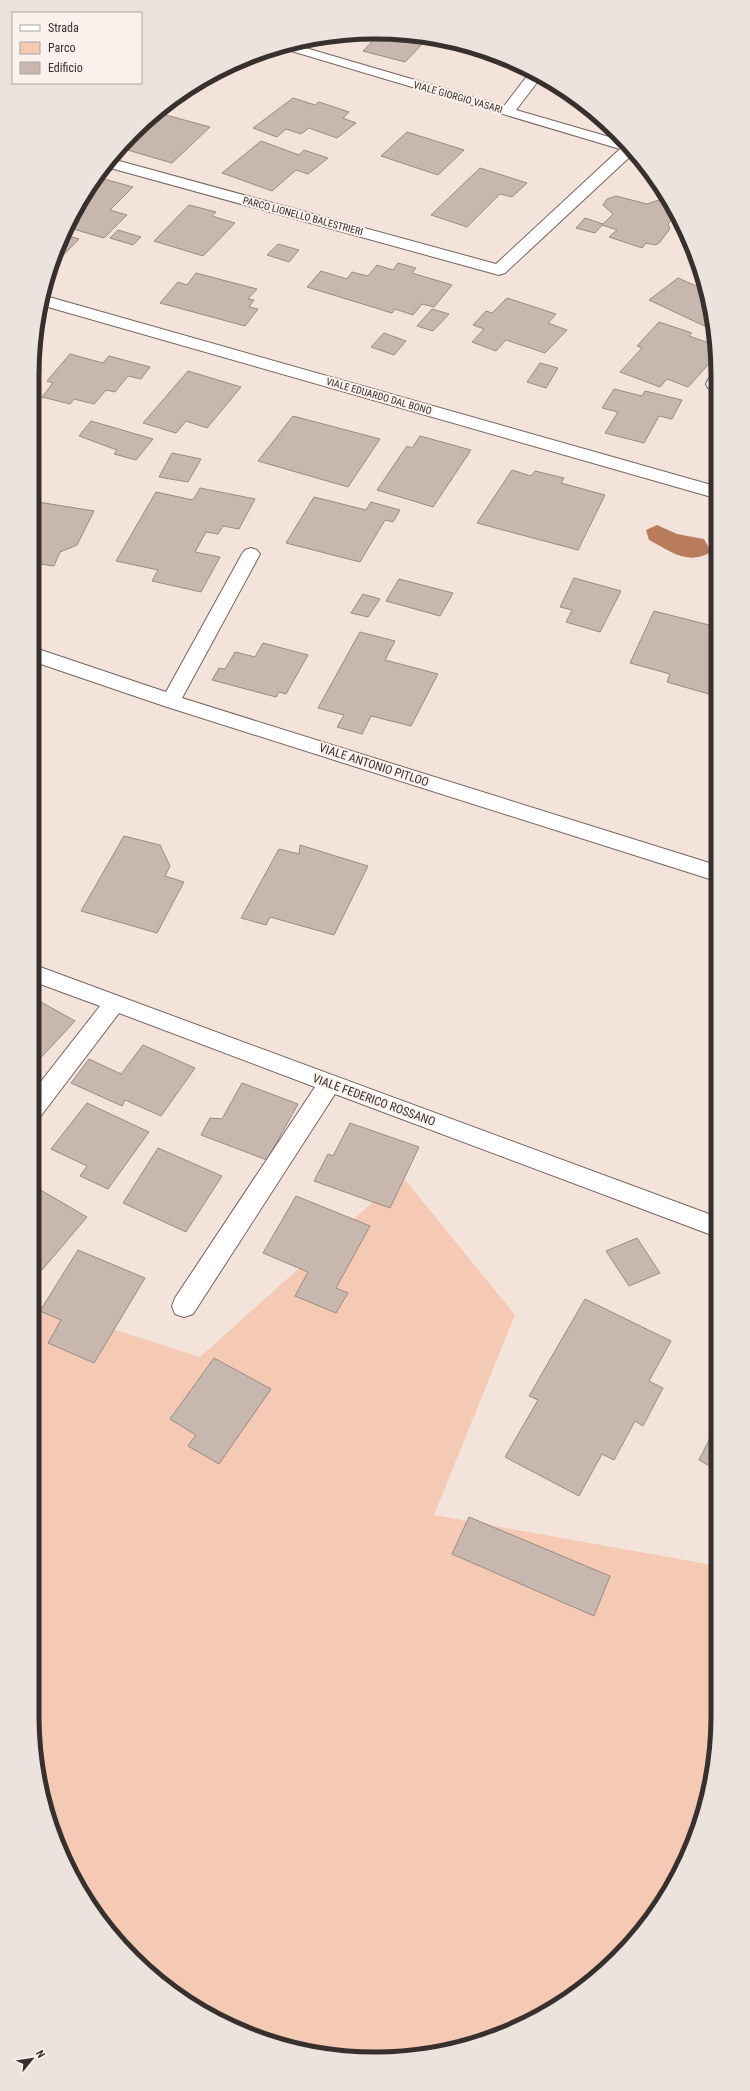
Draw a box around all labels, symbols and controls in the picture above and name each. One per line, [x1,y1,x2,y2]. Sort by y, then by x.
legend [12,12,142,84]
text: Strada [48,21,79,35]
text: Parco [48,41,75,55]
text: Edificio [48,61,83,75]
street label: VIALE GIORGIO VASARI [412,79,504,115]
street label: PARCO LIONELLO BALESTRIERI [242,195,364,237]
street label: VIALE EDUARDO DAL BONO [325,376,433,416]
street label: VIALE ANTONIO PITLOO [317,741,431,789]
street label: VIALE FEDERICO ROSSANO [311,1071,437,1129]
north arrow [12,2039,52,2079]
text: N [33,2048,48,2061]

